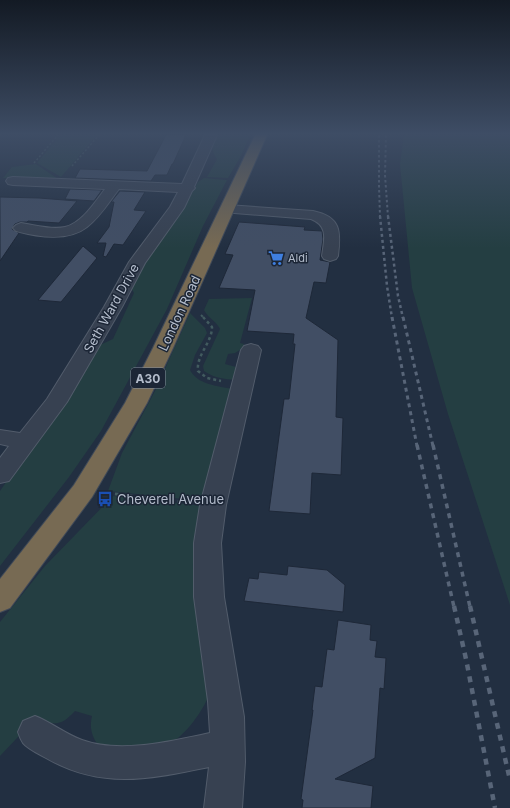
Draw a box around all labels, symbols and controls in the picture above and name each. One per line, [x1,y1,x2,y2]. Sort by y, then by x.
supermarket icon: Aldi [267,249,285,267]
place label: Aldi [288,251,308,265]
street label: Seth Ward Drive [80,261,142,355]
street label: London Road [155,273,203,353]
road number: A30 [131,368,165,388]
bus stop icon: Cheverell Avenue [96,490,114,508]
place label: Cheverell Avenue [117,491,224,507]

